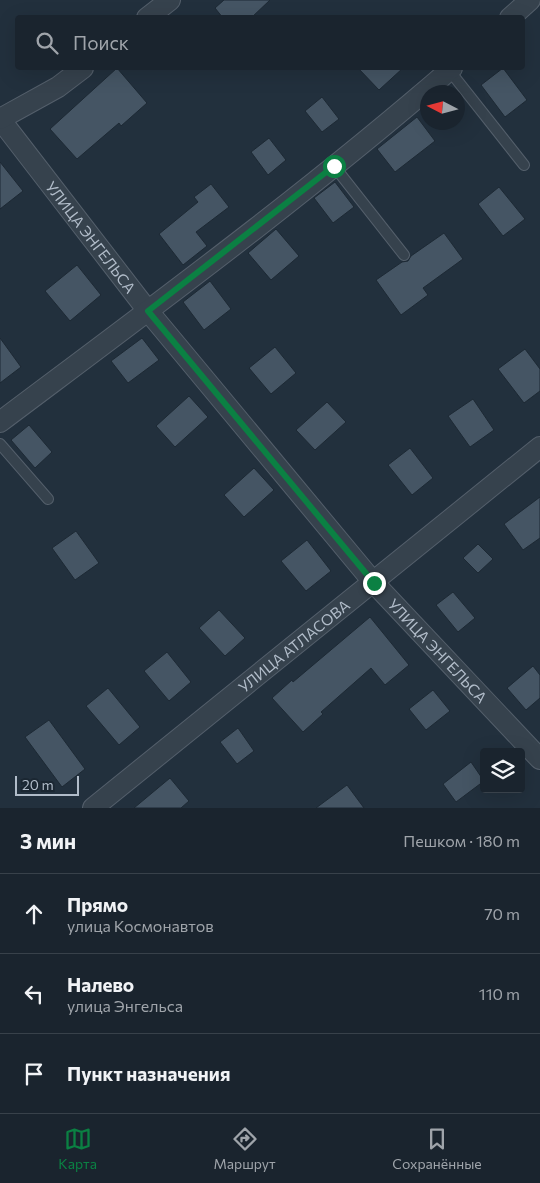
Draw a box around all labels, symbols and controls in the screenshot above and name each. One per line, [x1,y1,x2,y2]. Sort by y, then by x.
search box [15,15,525,70]
icon: search [33,29,61,57]
text: Поиск [73,31,129,54]
north arrow [420,85,465,130]
route start [323,155,346,178]
street label: УЛИЦА ЭНГЕЛЬСА [42,178,140,296]
route end [363,572,386,595]
street label: УЛИЦА ЭНГЕЛЬСА [384,595,491,706]
street label: УЛИЦА АТЛАСОВА [235,596,353,696]
map controls [480,748,525,793]
button: layers [480,748,525,793]
scale bar [15,773,79,796]
text: 20 m [22,776,54,793]
text: 3 мин [20,828,76,853]
text: Пешком · 180 m [403,831,520,850]
text: Прямо [67,893,128,916]
icon: ahead [20,900,48,928]
text: 70 m [484,904,520,923]
text: улица Космонавтов [67,916,214,935]
text: Налево [67,973,134,996]
icon: left [20,980,48,1008]
text: 110 m [479,984,520,1003]
text: улица Энгельса [67,996,183,1015]
icon: arrive [20,1060,48,1088]
text: Пункт назначения [67,1062,230,1085]
tab: Карта [58,1125,97,1172]
tab: Маршрут [214,1125,276,1172]
tab: Сохранённые [392,1125,482,1172]

